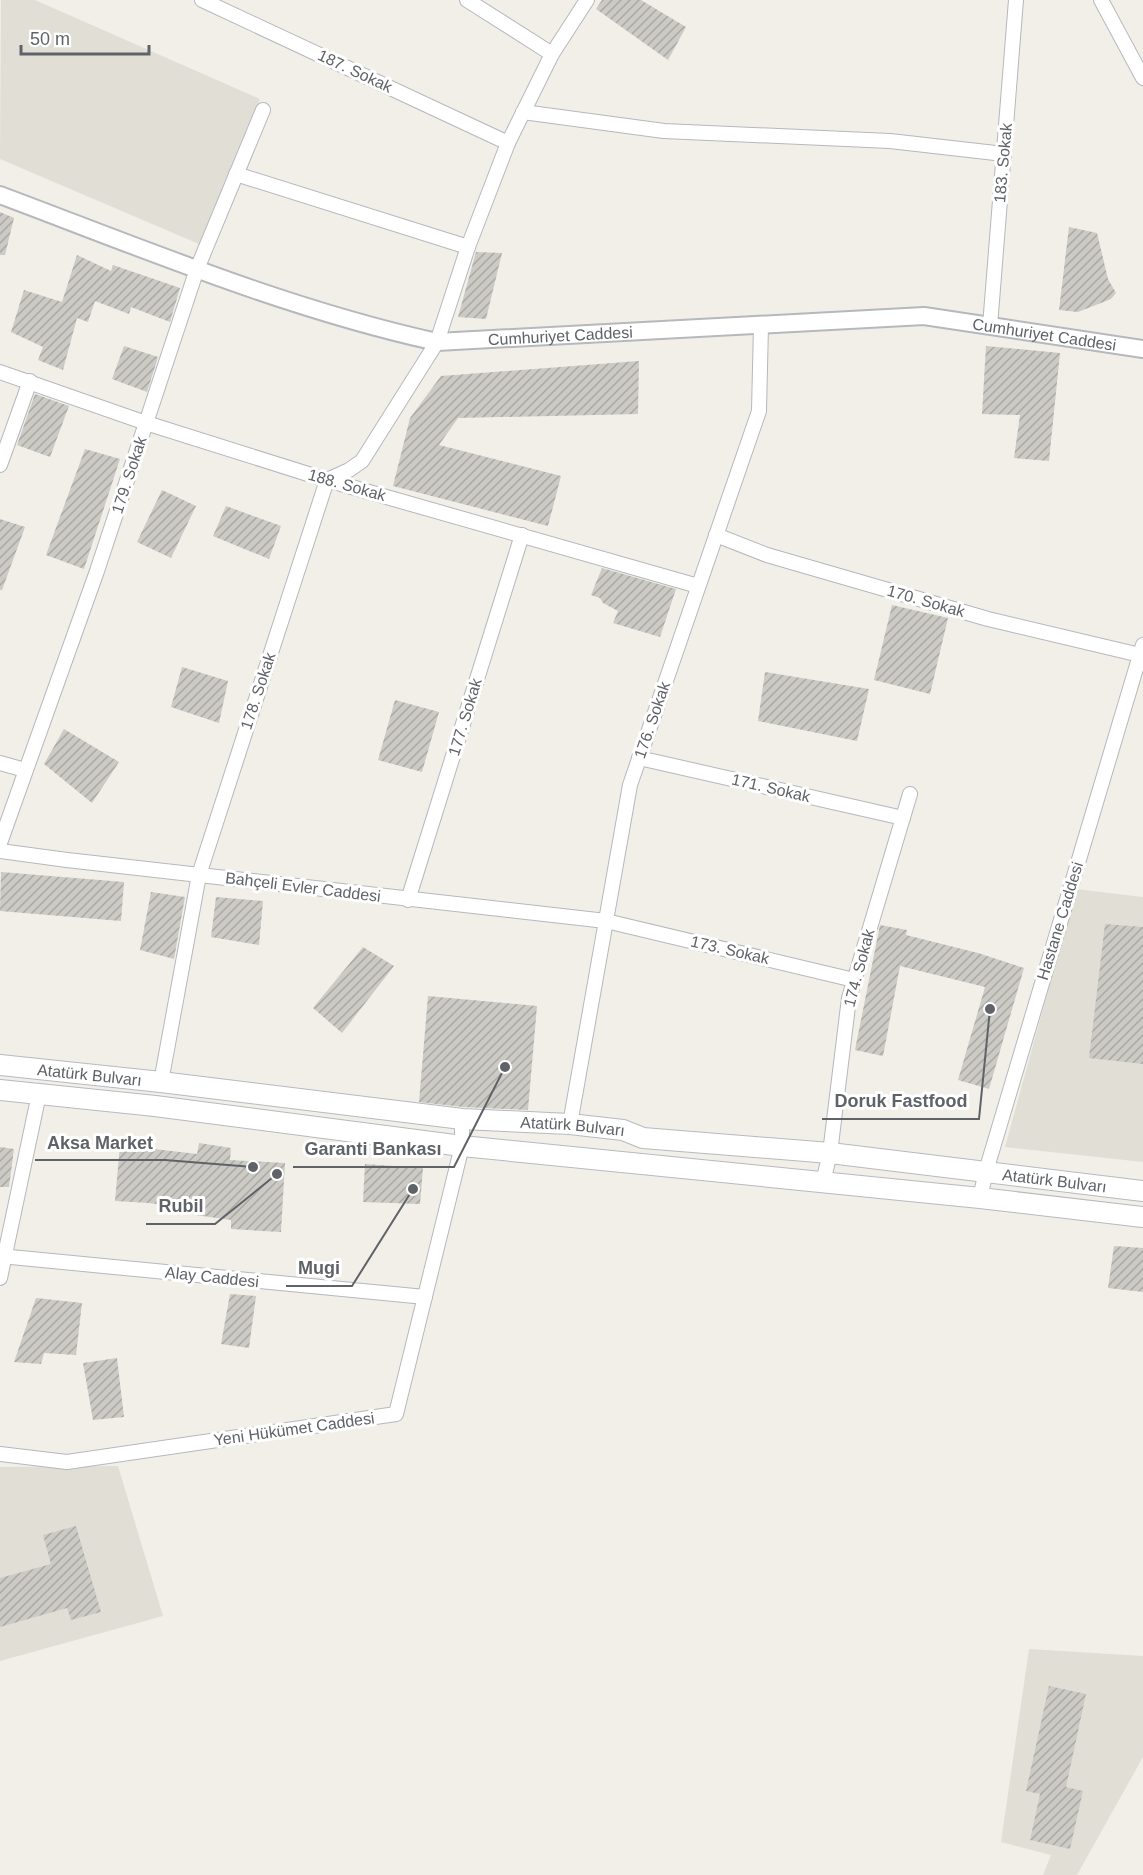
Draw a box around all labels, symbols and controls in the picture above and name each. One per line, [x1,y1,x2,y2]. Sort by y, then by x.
scale bar [21,18,148,56]
text: 50 m [30,29,70,49]
street label: 187. Sokak [315,46,396,96]
street label: 183. Sokak [991,121,1015,204]
street label: Cumhuriyet Caddesi [971,315,1117,353]
street label: Cumhuriyet Caddesi [487,323,633,348]
street label: 179. Sokak [109,433,150,516]
street label: 188. Sokak [306,466,389,504]
street label: 170. Sokak [885,582,968,620]
street label: 178. Sokak [238,649,279,732]
street label: 177. Sokak [445,675,485,758]
street label: 176. Sokak [631,678,673,761]
street label: 171. Sokak [730,771,813,806]
street label: Hastane Caddesi [1034,860,1086,982]
street label: Bahçeli Evler Caddesi [224,869,382,905]
street label: 174. Sokak [840,926,878,1009]
street label: 173. Sokak [689,933,772,968]
street label: Atatürk Bulvarı [36,1060,143,1088]
callout: Doruk Fastfood [822,1083,979,1119]
text: Doruk Fastfood [835,1091,968,1111]
street label: Atatürk Bulvarı [520,1113,626,1139]
callout: Aksa Market [35,1124,165,1160]
callout: Garanti Bankası [293,1131,454,1167]
text: Aksa Market [47,1133,153,1153]
text: Garanti Bankası [304,1139,442,1159]
street label: Atatürk Bulvarı [1001,1166,1108,1195]
callout: Rubil [146,1188,215,1224]
text: Rubil [159,1196,204,1216]
callout: Mugi [286,1250,352,1286]
text: Mugi [298,1258,340,1278]
street label: Alay Caddesi [164,1264,260,1290]
street label: Yeni Hükümet Caddesi [213,1409,375,1449]

